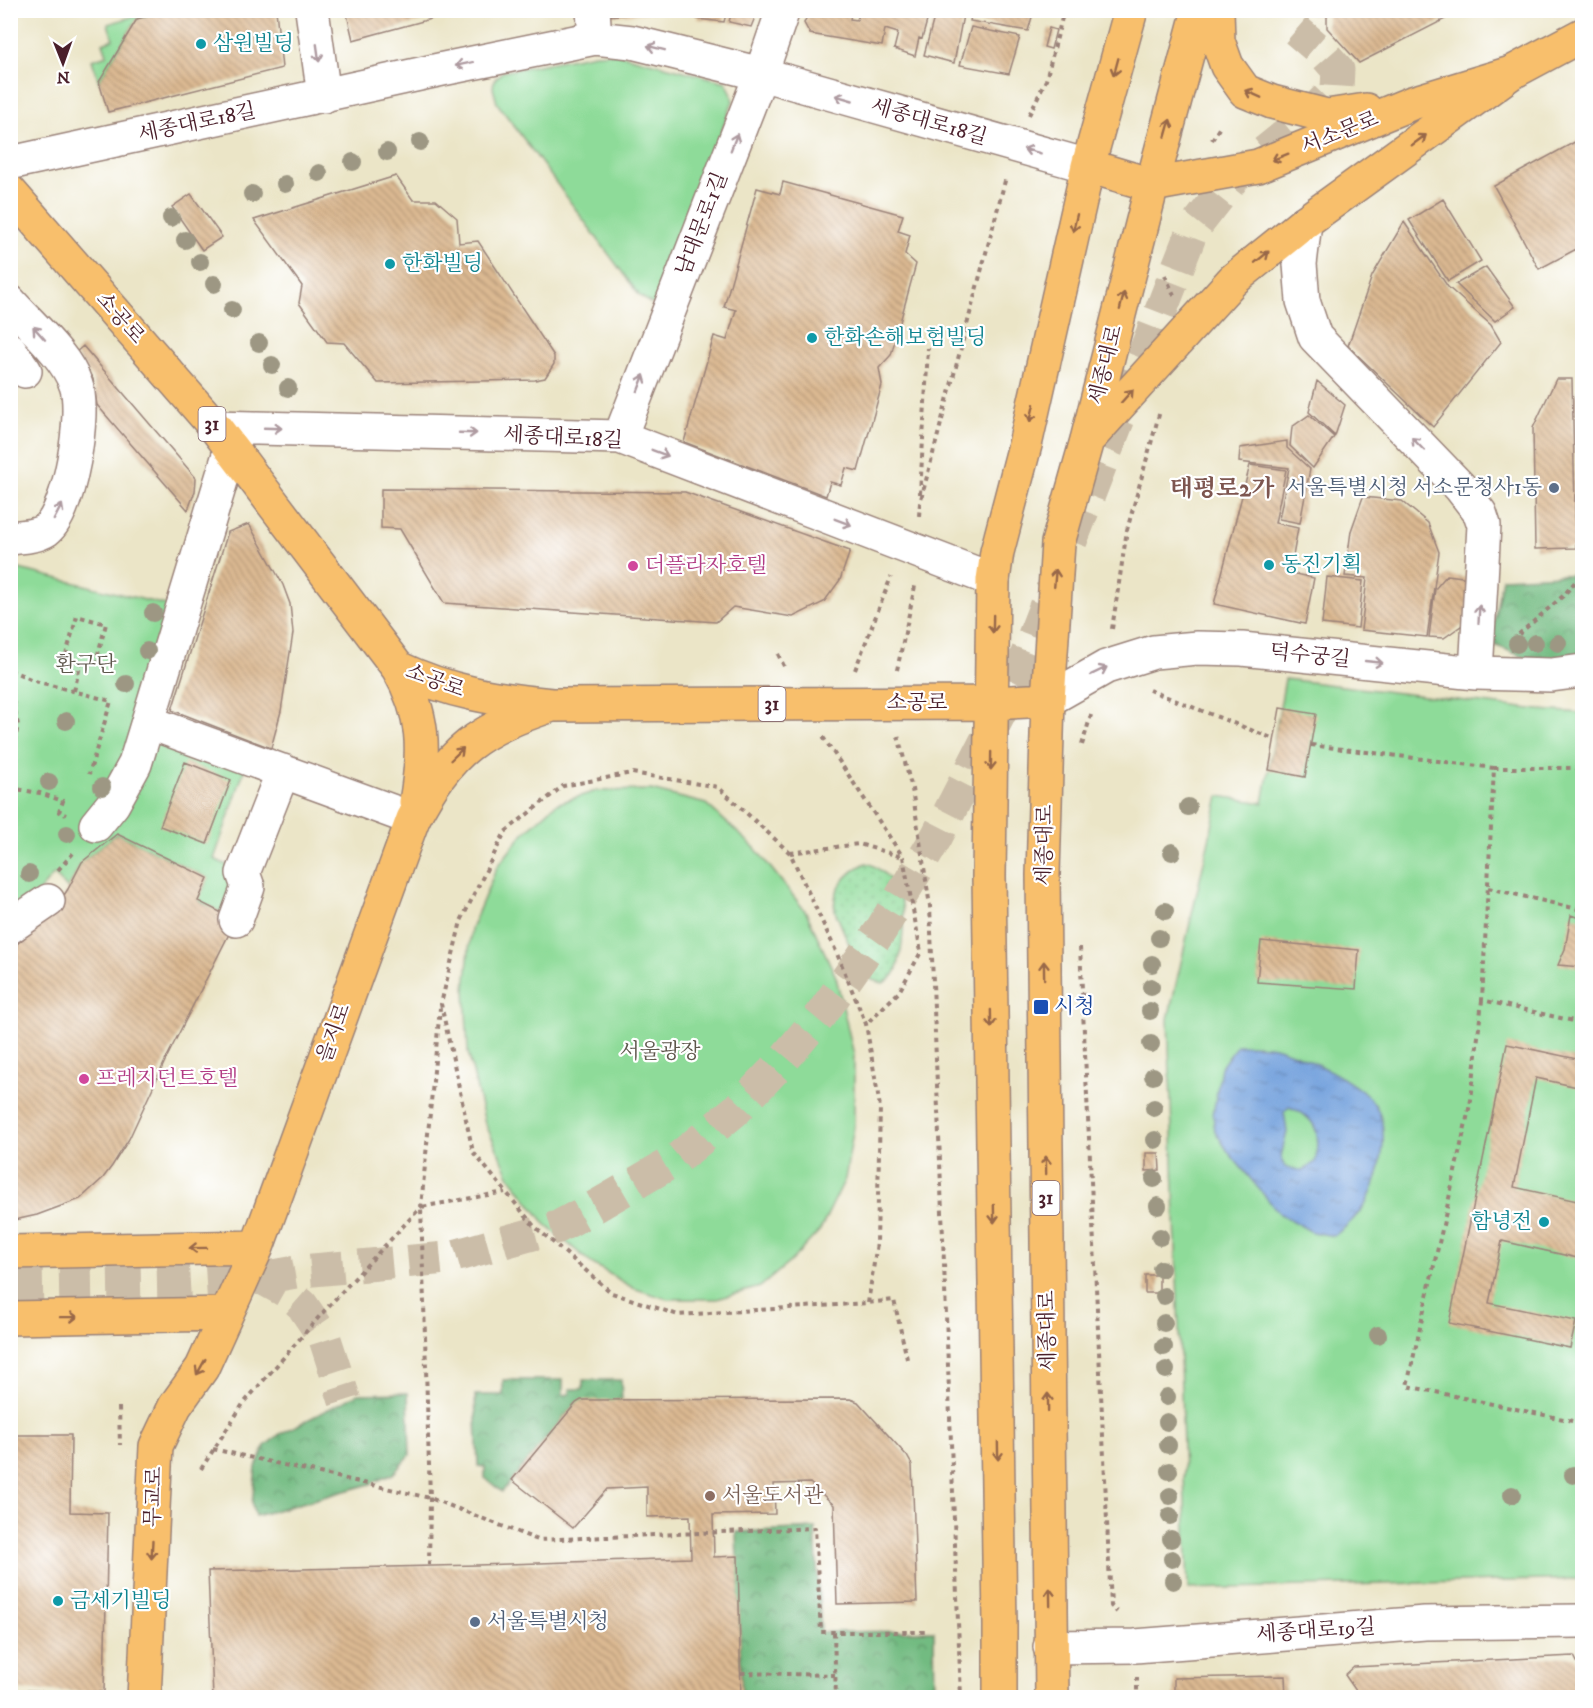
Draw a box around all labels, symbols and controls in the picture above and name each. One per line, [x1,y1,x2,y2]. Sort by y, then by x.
place label: 삼원빌딩 [213,31,294,57]
north arrow [33,33,93,93]
marker: 삼원빌딩 [194,37,208,51]
one-way arrow [647,41,666,53]
one-way arrow [313,43,324,63]
one-way arrow [1109,57,1121,76]
one-way arrow [455,59,474,70]
text: N [57,67,70,87]
one-way arrow [1245,88,1263,99]
one-way arrow [835,91,854,103]
street label: 세종대로18길 [868,93,990,151]
street label: 세종대로18길 [136,98,258,148]
street label: 서소문로 [1298,106,1382,160]
one-way arrow [1163,119,1174,138]
one-way arrow [729,133,740,152]
one-way arrow [1410,134,1426,146]
one-way arrow [1023,145,1042,156]
one-way arrow [1271,152,1290,163]
street label: 남대문로1길 [670,168,734,280]
one-way arrow [1069,213,1081,232]
one-way arrow [1254,250,1270,263]
place label: 한화빌딩 [402,251,483,277]
marker: 한화빌딩 [383,257,397,271]
street label: 소공로 [90,287,150,349]
one-way arrow [1117,292,1129,311]
street label: 세종대로 [1084,322,1128,408]
place label: 한화손해보험빌딩 [824,325,986,351]
one-way arrow [32,326,46,341]
marker: 한화손해보험빌딩 [805,331,819,345]
one-way arrow [636,374,647,392]
one-way arrow [1120,389,1134,404]
one-way arrow [1025,403,1037,422]
road number: 31 [198,407,226,441]
one-way arrow [263,422,283,434]
street label: 세종대로18길 [503,422,623,454]
one-way arrow [458,427,478,439]
one-way arrow [1411,436,1426,451]
one-way arrow [651,448,669,459]
district label: 태평로2가 [1170,474,1275,504]
place label: 서울특별시청 서소문청사1동 [1286,475,1542,501]
marker: 서울특별시청 서소문청사1동 [1547,481,1561,495]
one-way arrow [52,504,64,521]
one-way arrow [833,517,852,528]
place label: 동진기획 [1281,552,1362,578]
place label: 더플라자호텔 [645,553,767,579]
marker: 동진기획 [1262,558,1276,572]
marker: 더플라자호텔 [626,559,640,573]
one-way arrow [1050,569,1061,589]
one-way arrow [1473,605,1484,625]
one-way arrow [987,614,999,634]
street label: 덕수궁길 [1268,639,1352,673]
park label: 환구단 [56,652,117,678]
one-way arrow [1364,657,1384,668]
street label: 소공로 [402,658,468,704]
one-way arrow [1090,664,1108,676]
road number: 31 [758,687,786,721]
street label: 소공로 [887,690,947,716]
one-way arrow [449,747,464,761]
one-way arrow [985,751,996,771]
street label: 세종대로 [1031,804,1059,886]
one-way arrow [1038,961,1050,981]
place label: 시청 [1054,994,1095,1020]
marker: 시청 [1032,998,1050,1016]
street label: 을지로 [311,1000,357,1066]
one-way arrow [985,1009,997,1029]
park label: 서울광장 [619,1039,701,1065]
place label: 프레지던트호텔 [96,1066,238,1092]
marker: 프레지던트호텔 [77,1072,91,1086]
one-way arrow [1040,1156,1052,1176]
road number: 31 [1032,1181,1060,1215]
one-way arrow [988,1204,1000,1224]
place label: 함녕전 [1471,1209,1532,1235]
marker: 함녕전 [1537,1215,1551,1229]
one-way arrow [189,1243,209,1254]
street label: 세종대로 [1034,1290,1062,1372]
one-way arrow [58,1312,78,1323]
one-way arrow [195,1359,207,1376]
one-way arrow [1042,1393,1054,1413]
one-way arrow [992,1441,1003,1461]
street label: 무교로 [140,1466,168,1528]
place label: 서울도서관 [722,1483,824,1509]
marker: 서울도서관 [703,1489,717,1503]
one-way arrow [147,1539,158,1559]
place label: 금세기빌딩 [70,1588,171,1614]
one-way arrow [1044,1588,1056,1608]
marker: 금세기빌딩 [51,1594,65,1608]
place label: 서울특별시청 [487,1609,609,1635]
street label: 세종대로19길 [1255,1614,1377,1648]
marker: 서울특별시청 [468,1615,482,1629]

